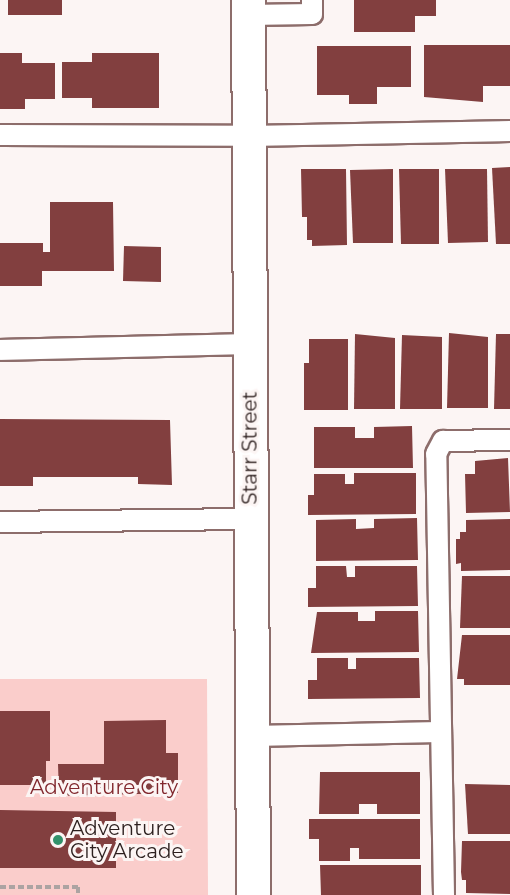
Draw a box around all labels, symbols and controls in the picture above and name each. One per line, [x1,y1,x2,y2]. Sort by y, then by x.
street label: Starr Street [238,391,262,505]
park label: Adventure City [30,775,178,799]
place label: Adventure City Arcade [70,816,184,863]
marker: Adventure City Arcade [51,833,65,847]

